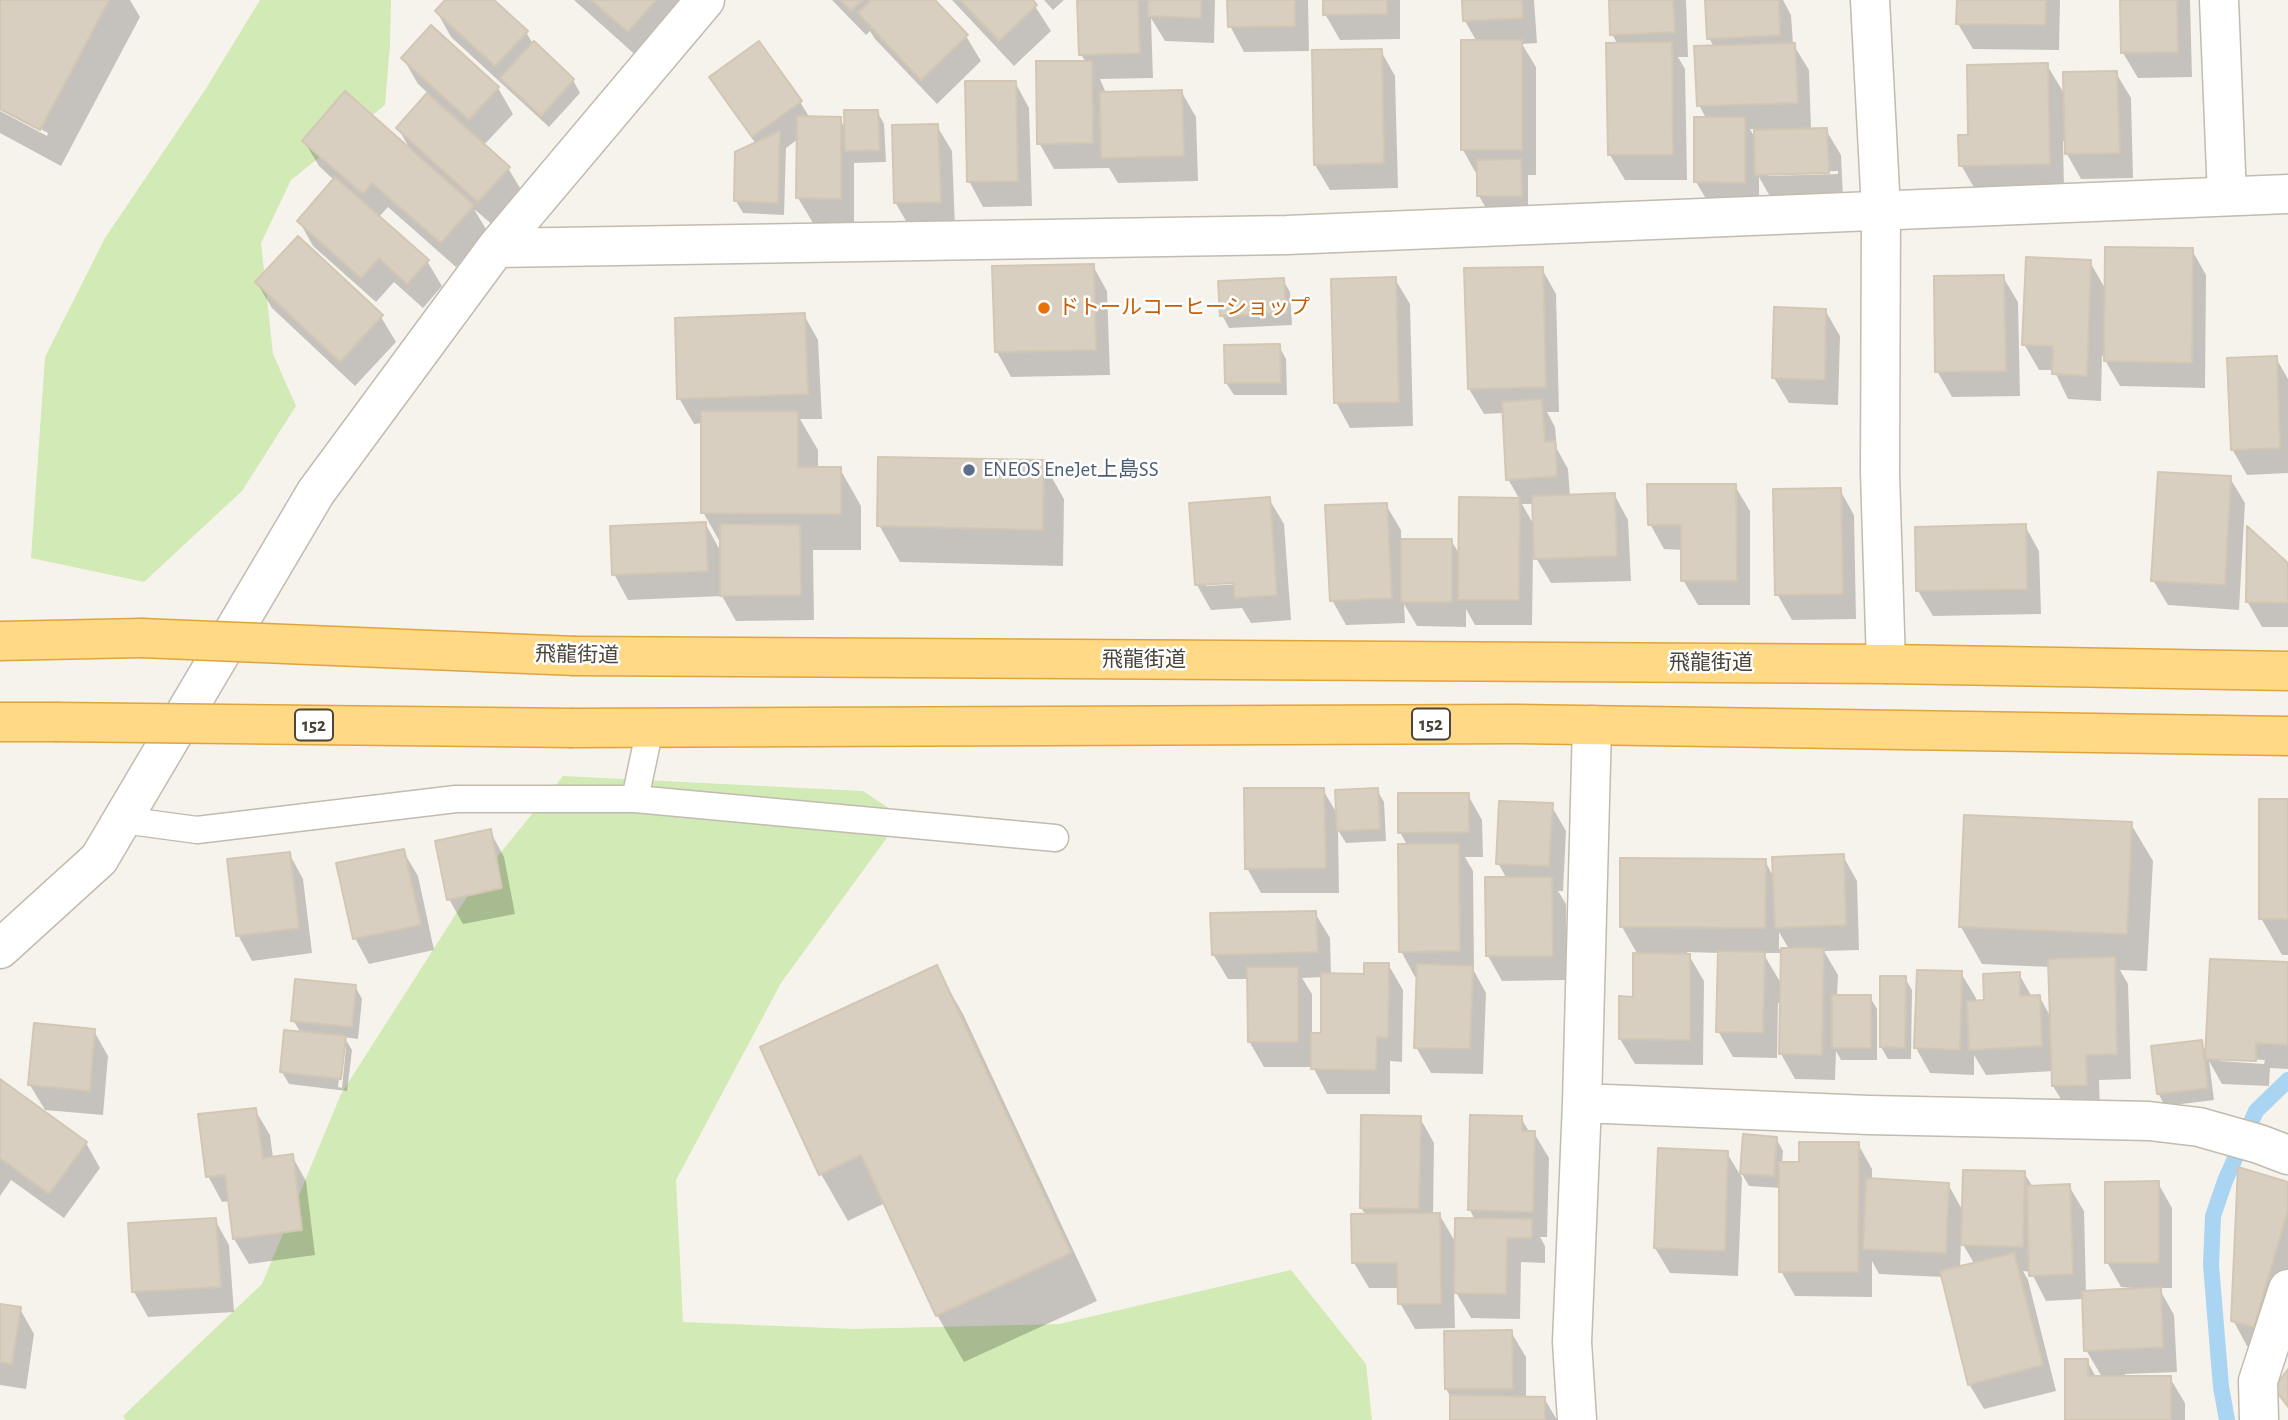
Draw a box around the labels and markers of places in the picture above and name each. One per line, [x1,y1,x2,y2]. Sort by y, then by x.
place label: ドトールコーヒーショップ [1058,295,1310,321]
marker: ドトールコーヒーショップ [1036,300,1052,316]
place label: ENEOS EneJet上島SS [983,457,1159,483]
marker: ENEOS EneJet上島SS [961,462,977,478]

